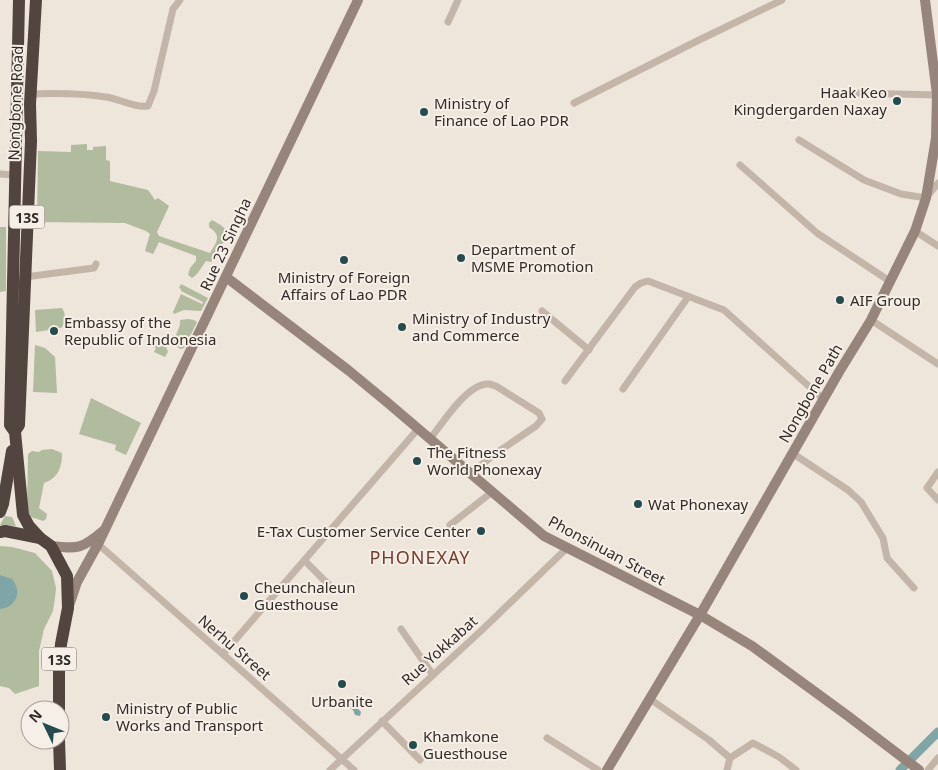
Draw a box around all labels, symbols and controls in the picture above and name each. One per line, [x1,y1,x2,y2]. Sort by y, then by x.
street label: Nongbone Road [3,45,27,161]
place label: Haak Keo Kingdergarden Naxay [733,82,887,119]
place label: Ministry of Finance of Lao PDR [434,93,570,130]
marker: Haak Keo Kingdergarden Naxay [891,95,903,107]
marker: Ministry of Finance of Lao PDR [418,106,430,118]
street label: Rue 23 Singha [195,194,255,294]
road number: 13S [10,206,44,228]
place label: Department of MSME Promotion [471,239,593,276]
marker: Department of MSME Promotion [455,252,467,264]
marker: Ministry of Foreign Affairs of Lao PDR [338,254,350,266]
place label: Ministry of Foreign Affairs of Lao PDR [278,267,410,304]
place label: AIF Group [850,290,921,310]
marker: AIF Group [834,294,846,306]
place label: Ministry of Industry and Commerce [412,308,551,345]
place label: Embassy of the Republic of Indonesia [64,312,216,349]
marker: Ministry of Industry and Commerce [396,321,408,333]
marker: Embassy of the Republic of Indonesia [48,325,60,337]
street label: Nongbone Path [774,340,846,446]
place label: The Fitness World Phonexay [427,442,542,479]
marker: The Fitness World Phonexay [411,455,423,467]
place label: Wat Phonexay [648,494,749,514]
marker: Wat Phonexay [632,498,644,510]
street label: Phonsinuan Street [545,511,669,590]
place label: E-Tax Customer Service Center [257,521,471,541]
marker: E-Tax Customer Service Center [475,525,487,537]
district label: PHONEXAY [369,545,471,569]
place label: Cheunchaleun Guesthouse [254,577,356,614]
marker: Cheunchaleun Guesthouse [238,590,250,602]
street label: Nerhu Street [194,610,276,685]
street label: Rue Yokkabat [397,610,482,689]
road number: 13S [42,648,76,671]
marker: Urbanite [336,678,348,690]
place label: Urbanite [311,691,373,711]
place label: Ministry of Public Works and Transport [116,698,264,735]
north arrow [20,700,70,750]
text: N [24,705,46,726]
marker: Ministry of Public Works and Transport [100,711,112,723]
place label: Khamkone Guesthouse [423,726,508,763]
marker: Khamkone Guesthouse [407,739,419,751]

